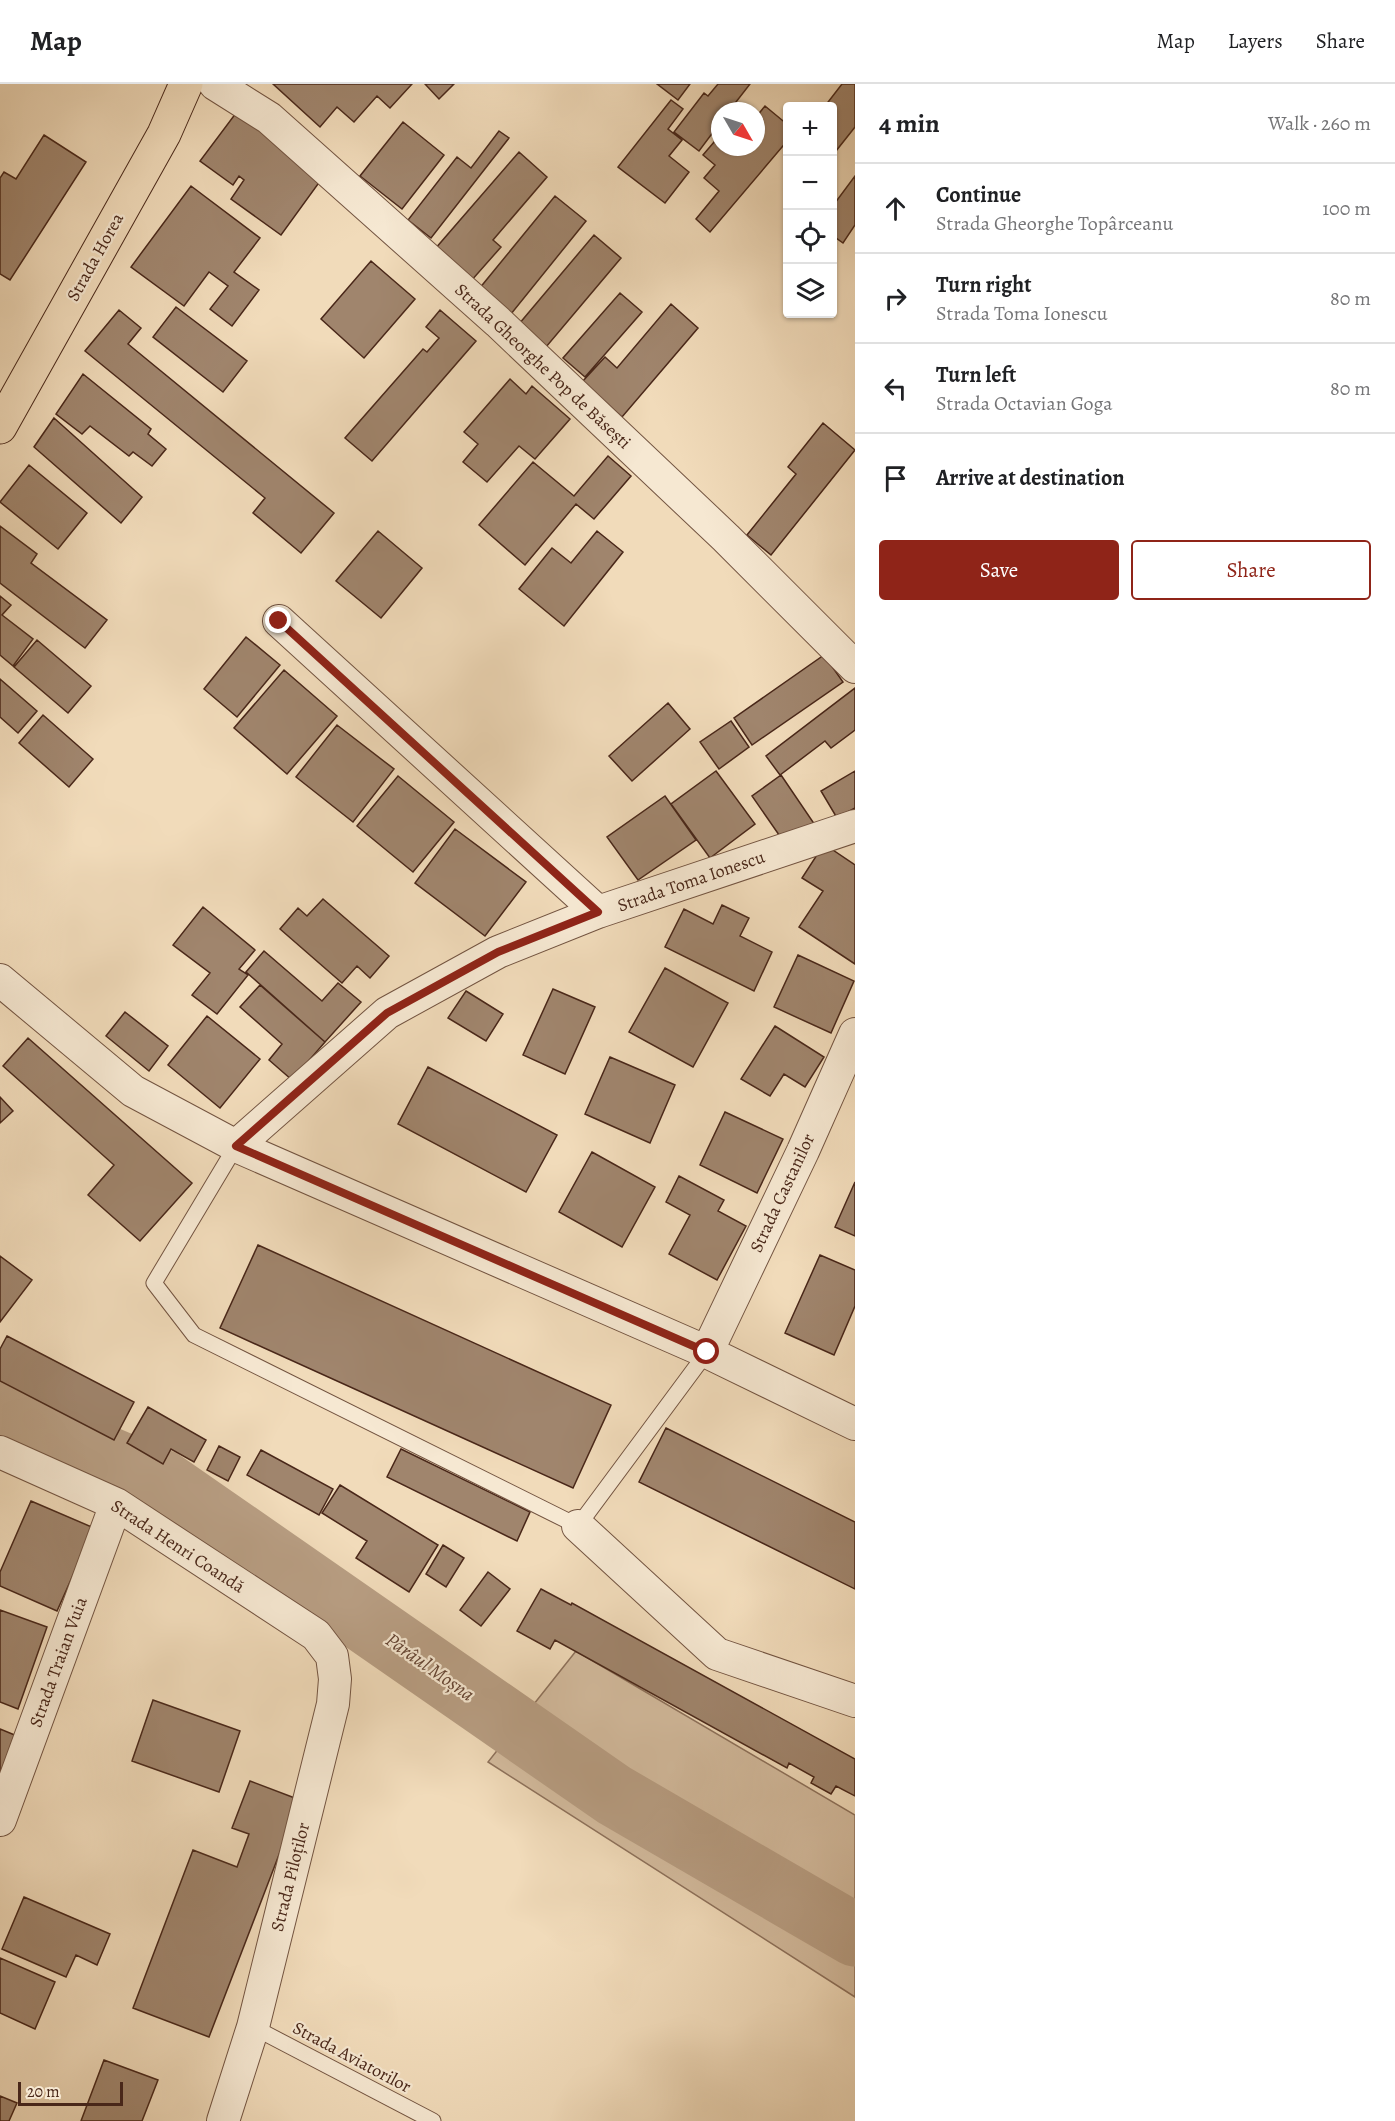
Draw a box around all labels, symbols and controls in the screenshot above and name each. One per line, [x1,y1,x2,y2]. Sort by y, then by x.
text: Map [30,22,82,60]
text: Map [1156,27,1195,55]
text: Layers [1228,27,1283,55]
text: Share [1316,27,1365,55]
north arrow [711,102,765,156]
map controls [783,102,837,318]
button: + [783,102,837,156]
text: 4 min [879,106,940,141]
text: Walk · 260 m [1268,110,1371,137]
button: − [783,156,837,210]
text: Continue [936,180,1021,210]
icon: ahead [879,192,912,225]
text: 100 m [1322,195,1371,222]
street label: Strada Horea [61,208,129,305]
button: locate [783,210,837,264]
text: Strada Gheorghe Topârceanu [936,210,1173,237]
button: layers [783,264,837,318]
text: Turn right [936,270,1032,300]
street label: Strada Gheorghe Pop de Băsești [450,278,636,454]
icon: right [879,282,912,315]
text: 80 m [1330,285,1371,312]
text: Strada Toma Ionescu [936,300,1108,327]
text: Turn left [936,360,1016,390]
icon: left [879,372,912,405]
text: 80 m [1330,375,1371,402]
text: Strada Octavian Goga [936,390,1113,417]
icon: arrive [879,462,912,495]
text: Arrive at destination [936,463,1125,493]
button: Save [879,540,1119,600]
button: Share [1131,540,1371,600]
route end [265,607,291,633]
street label: Strada Toma Ionescu [614,844,768,917]
street label: Strada Castanilor [744,1130,820,1256]
route start [693,1338,719,1364]
street label: Strada Henri Coandă [106,1494,250,1599]
street label: Strada Traian Vuia [23,1593,93,1730]
water label: Pârâul Moșna [380,1626,480,1708]
street label: Strada Piloților [265,1820,315,1934]
street label: Strada Aviatorilor [289,2016,416,2098]
scale bar [18,2079,123,2106]
text: 20 m [27,2081,60,2103]

